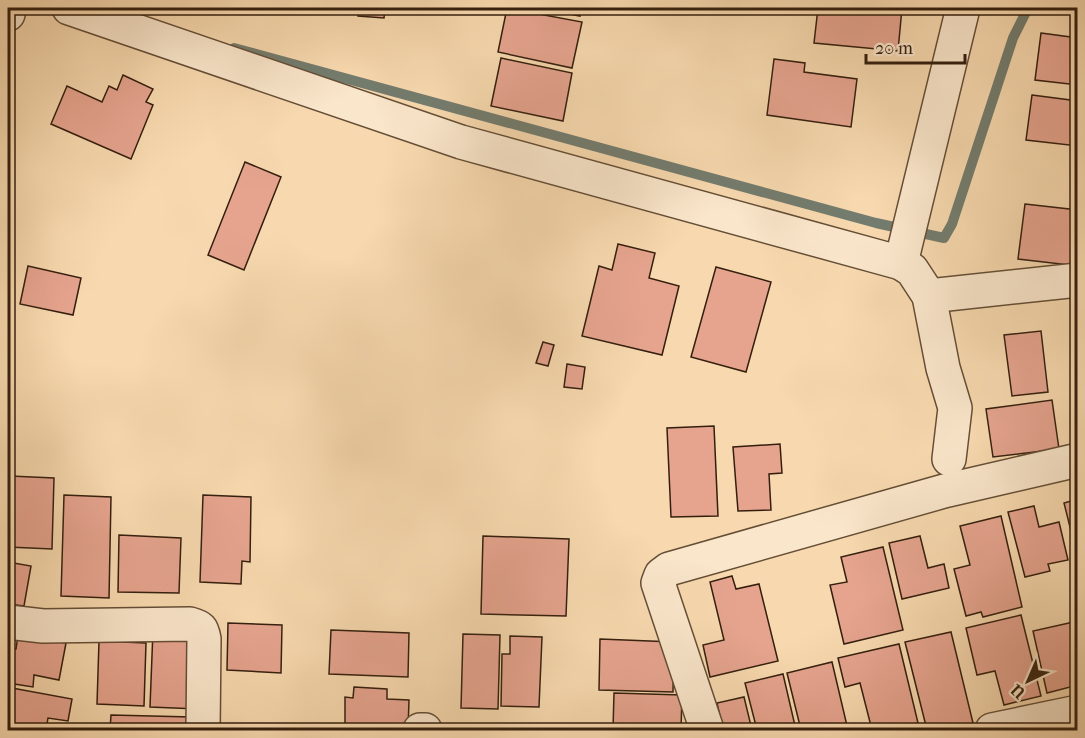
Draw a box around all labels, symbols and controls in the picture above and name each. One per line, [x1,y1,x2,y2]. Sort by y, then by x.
scale bar [866,27,965,65]
text: 20 m [875,38,913,59]
north arrow [998,651,1058,711]
text: U [1006,680,1030,703]

